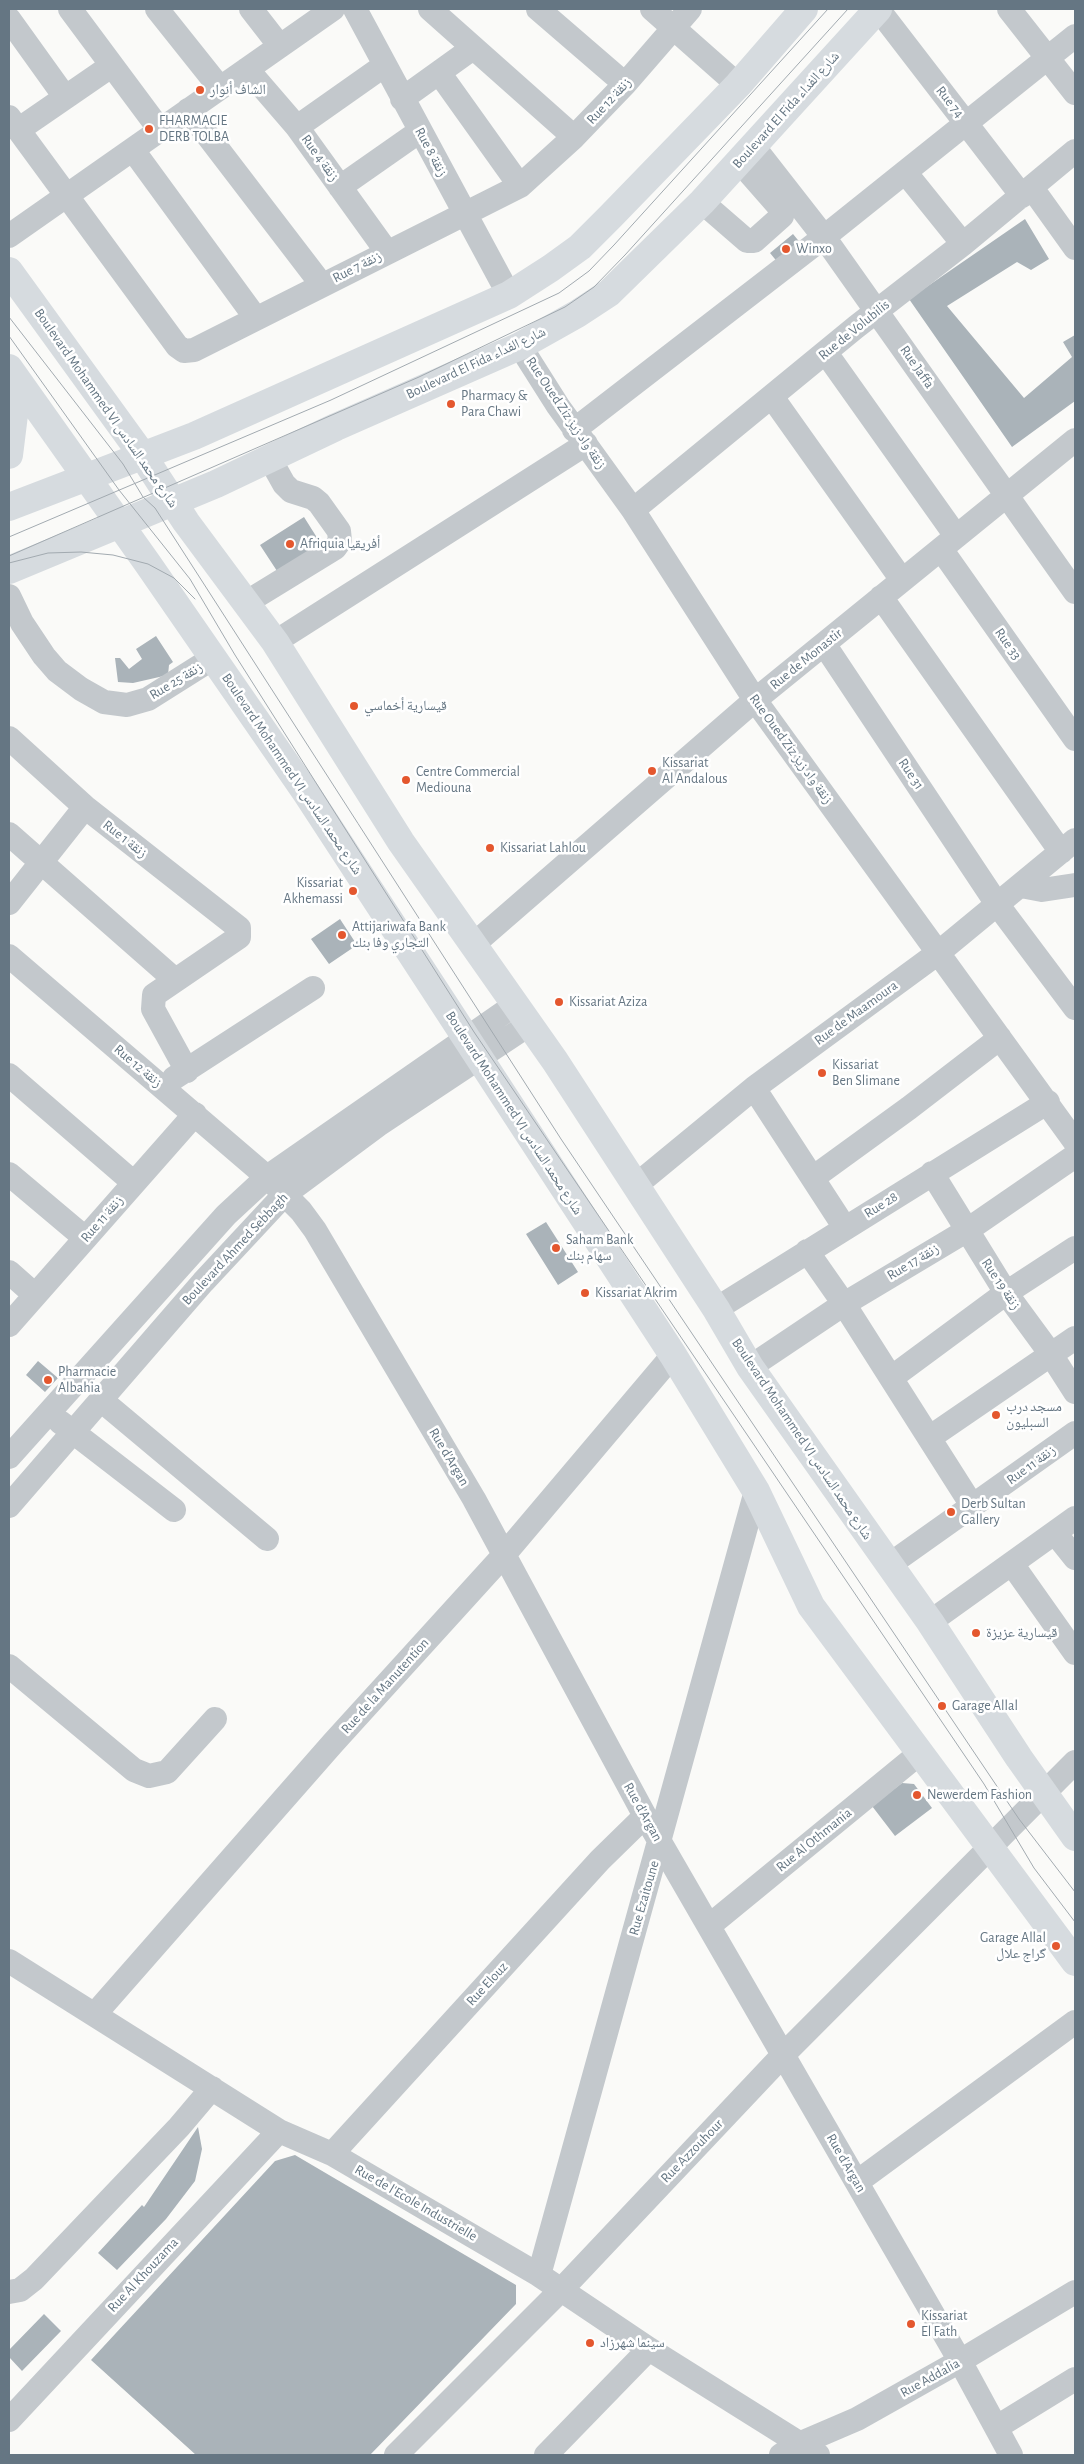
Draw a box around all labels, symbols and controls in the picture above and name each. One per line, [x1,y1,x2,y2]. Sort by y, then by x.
street label: Boulevard El Fida شارع الفداء [729,48,843,172]
street label: Rue 12 زنقة [583,74,635,128]
place label: الشاف أنوار [210,82,266,98]
street label: Rue 74 [932,83,968,121]
marker: الشاف أنوار [194,84,206,96]
place label: FHARMACIE DERB TOLBA [159,113,229,146]
marker: FHARMACIE DERB TOLBA [143,123,155,135]
street label: Rue 8 زنقة [411,125,451,179]
street label: Rue 4 زنقة [298,131,342,185]
place label: Winxo [796,241,832,257]
marker: Winxo [780,243,792,255]
street label: Rue 7 زنقة [330,248,384,286]
street label: Rue de Volubilis [815,296,893,364]
street label: Boulevard Mohammed VI شارع محمد السادس [30,305,182,511]
street label: Boulevard El Fida شارع الفداء [404,323,548,403]
street label: Rue Jaffa [896,342,938,392]
street label: Rue Oued Ziz زنقة واد زيز [522,354,610,472]
place label: Pharmacy & Para Chawi [461,388,527,421]
marker: Pharmacy & Para Chawi [445,398,457,410]
place label: Afriquia أفريقيا [300,536,380,552]
marker: Afriquia أفريقيا [284,538,296,550]
street label: Rue de Monastir [766,625,846,693]
street label: Rue 33 [991,625,1025,663]
street label: Rue 25 زنقة [146,659,206,703]
street label: Boulevard Mohammed VI شارع محمد السادس [218,670,366,878]
street label: Rue Oued Ziz زنقة واد زيز [746,691,836,807]
place label: قيسارية أخماسي [364,698,447,714]
marker: قيسارية أخماسي [348,700,360,712]
place label: Kissariat Al Andalous [662,755,727,788]
street label: Rue 31 [895,755,927,793]
place label: Centre Commercial Mediouna [416,764,520,796]
marker: Kissariat Al Andalous [646,765,658,777]
marker: Centre Commercial Mediouna [400,774,412,786]
street label: Rue 1 زنقة [100,817,150,861]
place label: Kissariat Lahlou [500,840,586,856]
marker: Kissariat Lahlou [484,842,496,854]
place label: Kissariat Akhemassi [283,875,343,908]
marker: Kissariat Akhemassi [347,885,359,897]
place label: Attijariwafa Bank التجاري وفا بنك [352,919,446,952]
marker: Attijariwafa Bank التجاري وفا بنك [336,929,348,941]
street label: Rue de Maamoura [811,977,901,1049]
place label: Kissariat Aziza [569,994,647,1010]
marker: Kissariat Aziza [553,996,565,1008]
street label: Boulevard Mohammed VI شارع محمد السادس [442,1008,586,1218]
street label: Rue 12 زنقة [110,1041,166,1091]
place label: Kissariat Ben Slimane [832,1057,900,1090]
marker: Kissariat Ben Slimane [816,1067,828,1079]
street label: Rue 28 [861,1188,901,1222]
street label: Boulevard Ahmed Sebbagh [179,1189,291,1309]
street label: Rue 11 زنقة [77,1192,127,1246]
place label: Saham Bank سهام بنك [566,1232,633,1264]
street label: Rue 17 زنقة [884,1240,942,1284]
marker: Saham Bank سهام بنك [550,1242,562,1254]
street label: Rue 19 زنقة [978,1255,1024,1313]
place label: Kissariat Akrim [595,1285,677,1301]
marker: Kissariat Akrim [579,1287,591,1299]
street label: Boulevard Mohammed VI شارع محمد السادس [728,1335,876,1543]
place label: Pharmacie Albahia [58,1364,116,1396]
marker: Pharmacie Albahia [42,1374,54,1386]
place label: مسجد درب السبليون [1006,1399,1062,1431]
marker: مسجد درب السبليون [990,1409,1002,1421]
street label: Rue d'Argan [425,1425,473,1489]
street label: Rue 11 زنقة [1003,1442,1059,1488]
place label: Derb Sultan Gallery [961,1496,1026,1528]
marker: Derb Sultan Gallery [945,1506,957,1518]
place label: قيسارية عزيزة [986,1625,1057,1641]
marker: قيسارية عزيزة [970,1627,982,1639]
street label: Rue de la Manutention [338,1635,432,1737]
place label: Garage Allal [952,1698,1018,1714]
marker: Garage Allal [936,1700,948,1712]
street label: Rue d'Argan [620,1780,666,1844]
place label: Newerdem Fashion [927,1787,1032,1803]
marker: Newerdem Fashion [911,1789,923,1801]
street label: Rue Al Othmania [773,1804,855,1876]
street label: Rue Ezaitoune [625,1859,663,1937]
place label: Garage Allal گراج علال [980,1930,1046,1962]
marker: Garage Allal گراج علال [1050,1940,1062,1952]
street label: Rue Elouz [463,1959,511,2009]
street label: Rue Azzouhour [657,2115,727,2187]
street label: Rue d'Argan [823,2131,869,2195]
street label: Rue de l'Ecole Industrielle [352,2161,480,2245]
street label: Rue Al Khouzama [104,2234,182,2316]
place label: Kissariat El Fath [921,2308,968,2340]
marker: Kissariat El Fath [905,2318,917,2330]
place label: سينما شهرزاد [600,2335,665,2351]
marker: سينما شهرزاد [584,2337,596,2349]
street label: Rue Addalia [897,2355,963,2401]

